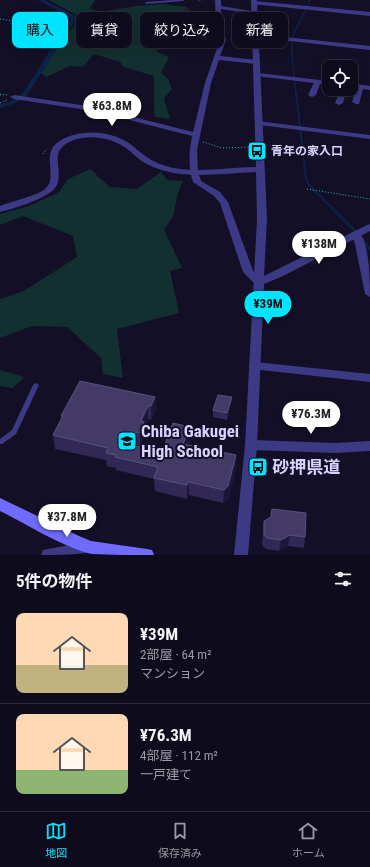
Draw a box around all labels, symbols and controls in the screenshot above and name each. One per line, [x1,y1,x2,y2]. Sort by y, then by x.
chip: 購入 [12,12,68,48]
chip: 賃貸 [76,12,132,48]
chip: 絞り込み [140,12,224,48]
chip: 新着 [232,12,288,48]
map controls [322,60,358,96]
button: locate [322,60,358,96]
pin: ¥63.8M [79,93,145,127]
text: ¥63.8M [92,98,132,113]
bus stop icon: 青年の家入口 [246,140,268,162]
place label: 青年の家入口 [271,144,343,158]
pin: ¥138M [291,231,347,265]
text: ¥138M [301,236,337,251]
pin: ¥39M [244,291,292,325]
text: ¥39M [253,296,283,311]
pin: ¥76.3M [278,401,344,435]
text: ¥76.3M [291,406,331,421]
place label: Chiba Gakugei High School [141,421,239,461]
school or university icon: Chiba Gakugei High School [116,430,138,452]
bus stop icon: 砂押県道 [247,456,269,478]
place label: 砂押県道 [272,457,341,477]
pin: ¥37.8M [34,504,100,538]
text: ¥37.8M [47,509,87,524]
icon: filters [332,568,354,590]
text: 5件の物件 [16,571,93,591]
text: ¥39M [140,624,178,644]
icon: home [48,629,96,677]
text: 2部屋 · 64 m² [140,647,211,662]
text: マンション [140,666,205,681]
text: ¥76.3M [140,725,192,745]
icon: home [48,730,96,778]
text: 4部屋 · 112 m² [140,748,218,763]
text: 一戸建て [140,767,192,782]
tab: 地図 [45,820,67,860]
tab: 保存済み [158,820,202,860]
tab: ホーム [292,820,325,860]

